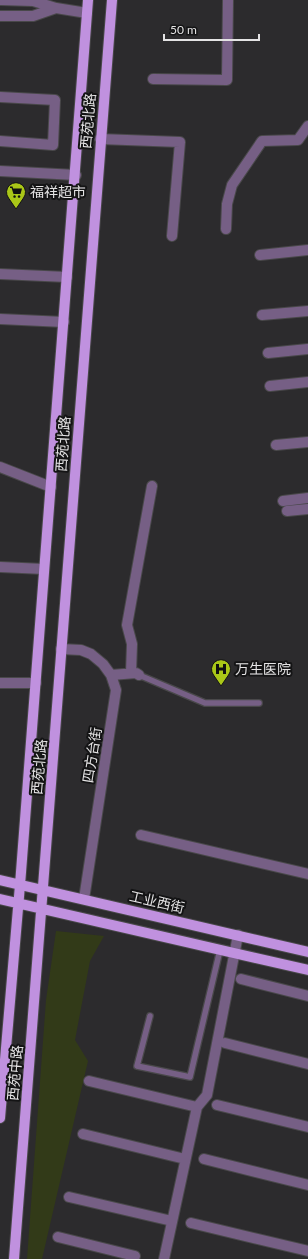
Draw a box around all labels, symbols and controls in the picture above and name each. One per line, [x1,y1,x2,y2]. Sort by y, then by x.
scale bar [164,16,259,42]
text: 50 m [170,22,197,37]
street label: 西苑北路 [77,92,98,150]
supermarket icon: 福祥超市 [5,181,27,209]
place label: 福祥超市 [30,183,86,200]
street label: 西苑北路 [52,415,73,472]
hospital icon: 万生医院 [210,658,232,686]
place label: 万生医院 [235,660,291,677]
street label: 四方台街 [79,726,104,784]
street label: 西苑北路 [28,738,49,796]
street label: 工业西街 [128,887,186,916]
street label: 西苑中路 [4,1044,25,1102]

